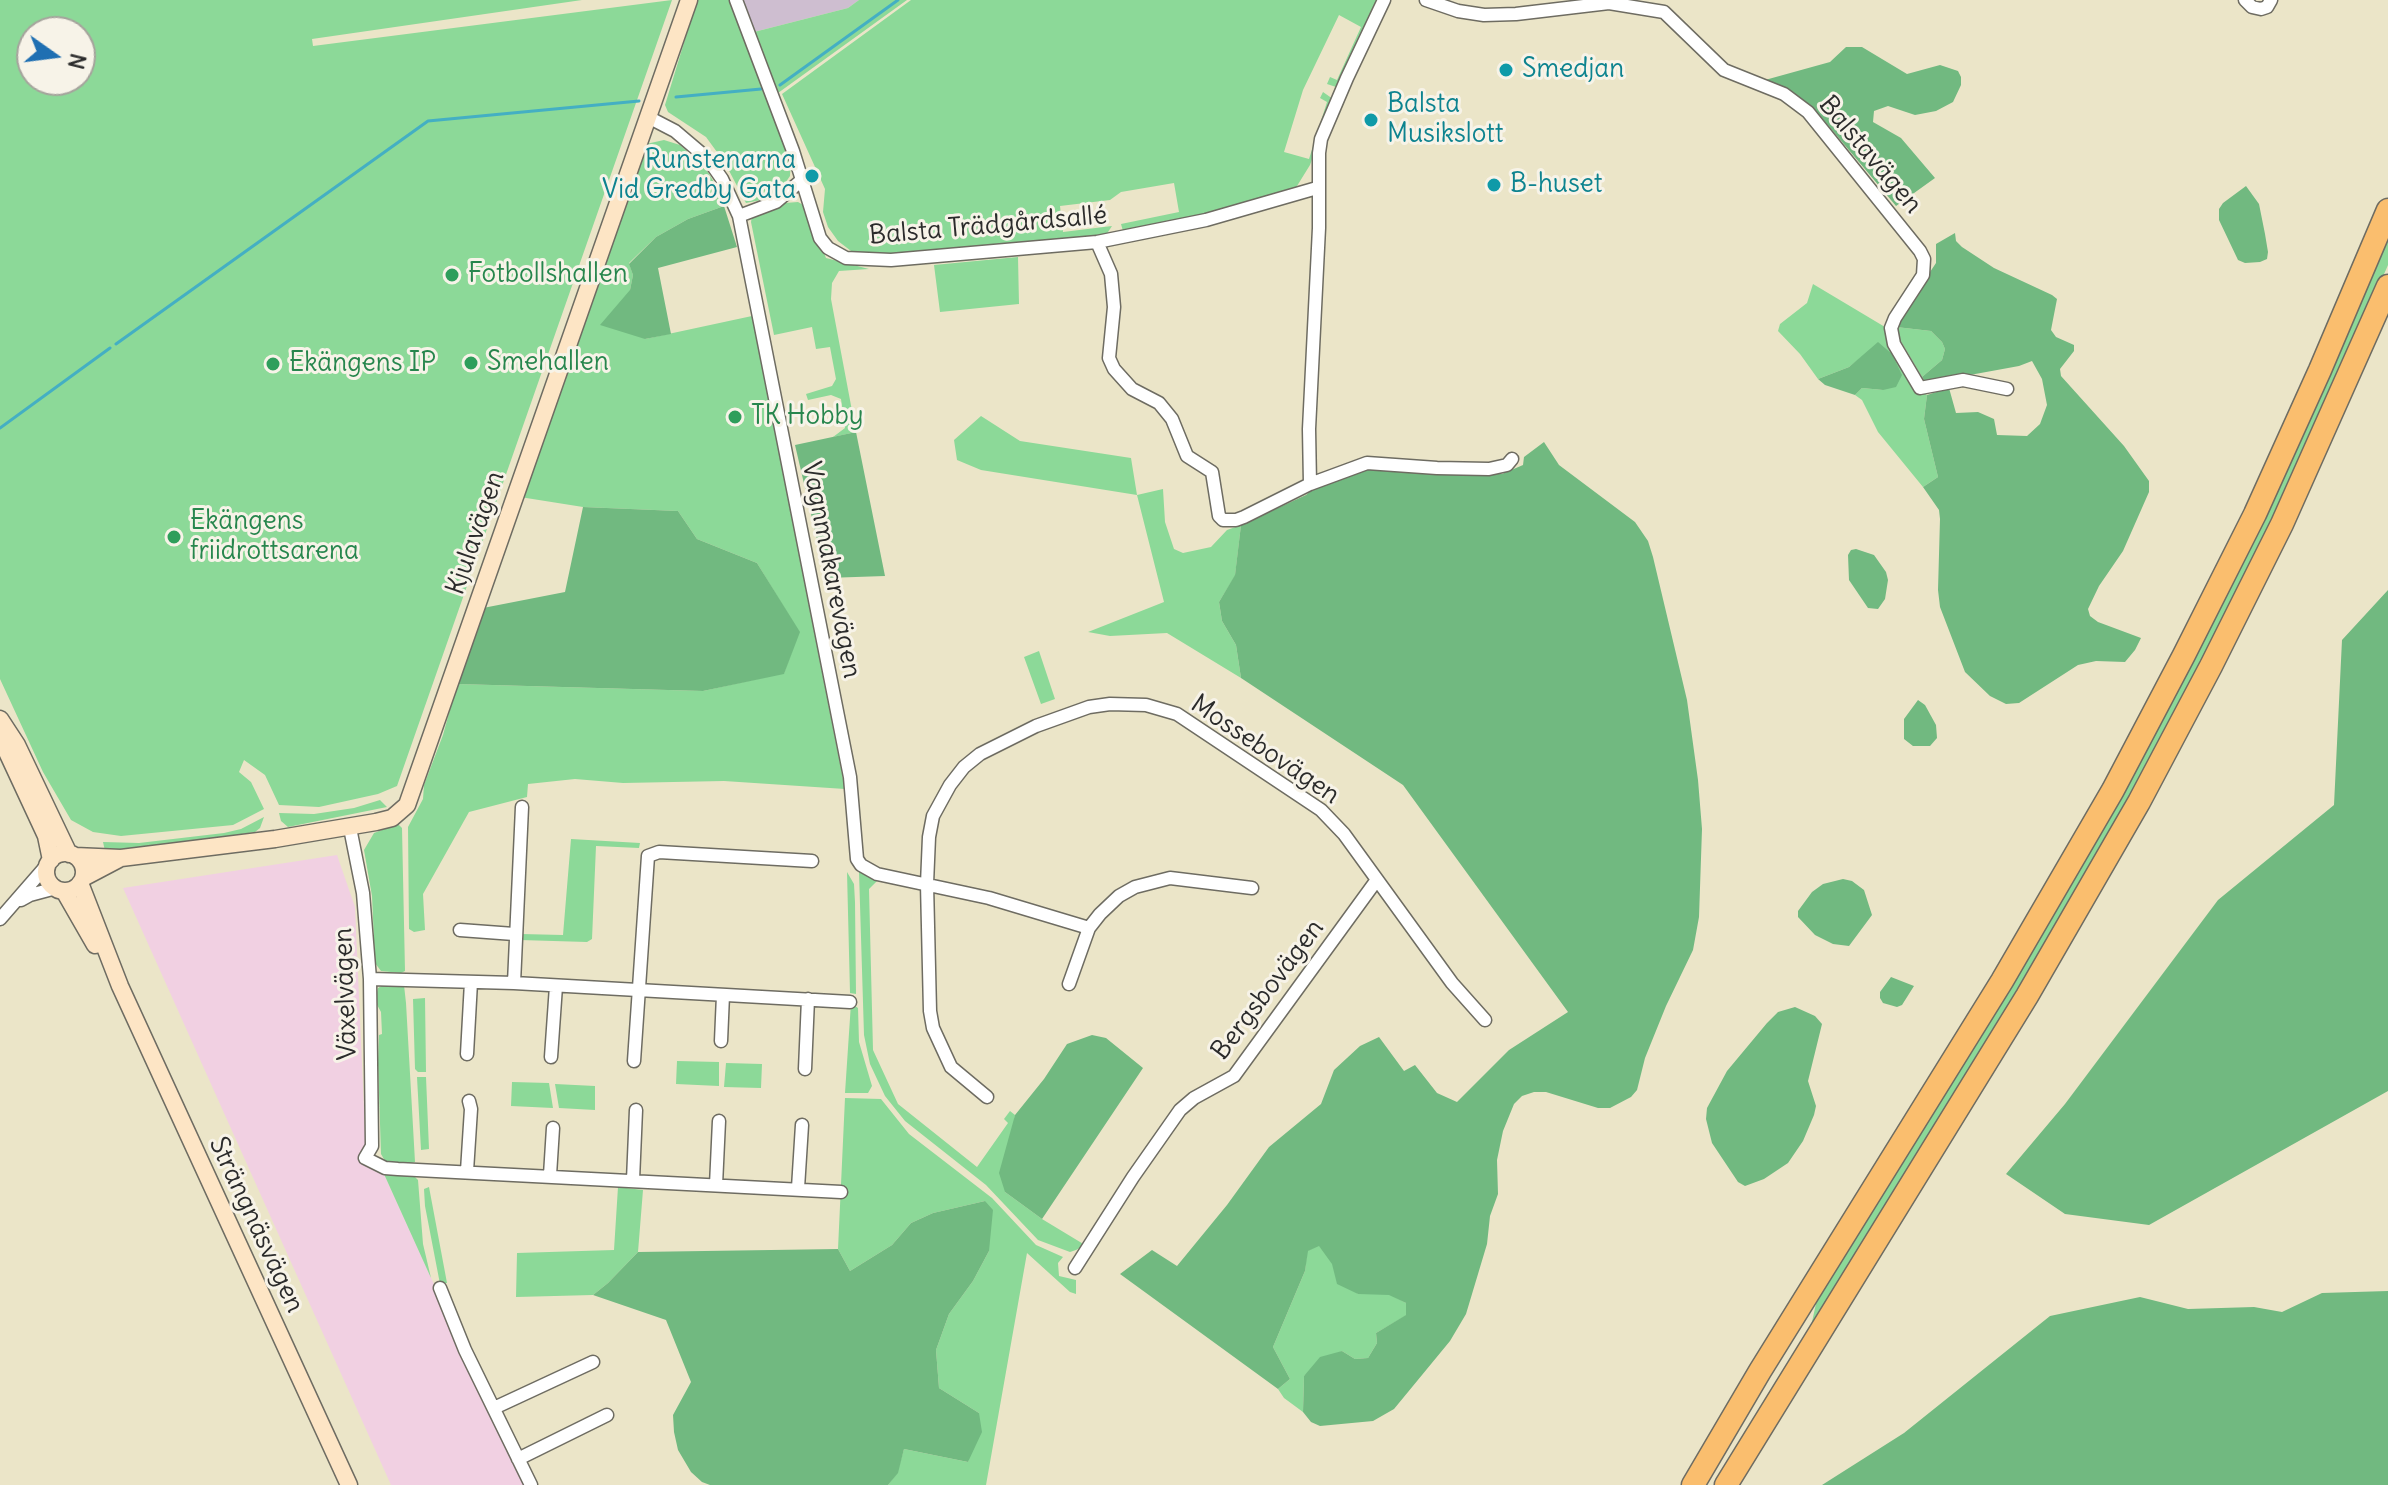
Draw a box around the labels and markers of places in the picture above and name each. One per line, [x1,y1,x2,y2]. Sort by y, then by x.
place label: Smedjan [1522,54,1624,86]
marker: Smedjan [1497,61,1515,79]
place label: Balsta Musikslott [1387,89,1504,150]
marker: Balsta Musikslott [1362,111,1380,129]
place label: Runstenarna Vid Gredby Gata [602,145,796,206]
marker: Runstenarna Vid Gredby Gata [803,167,821,185]
place label: B-huset [1510,169,1603,201]
marker: B-huset [1485,176,1503,194]
place label: Fotbollshallen [468,259,628,291]
marker: Fotbollshallen [443,266,461,284]
place label: Smehallen [487,347,609,379]
place label: Ekängens IP [289,348,436,380]
marker: Smehallen [462,354,480,372]
marker: Ekängens IP [264,355,282,373]
place label: TK Hobby [751,401,864,433]
marker: TK Hobby [726,408,744,426]
place label: Ekängens friidrottsarena [190,506,359,568]
marker: Ekängens friidrottsarena [165,528,183,546]

